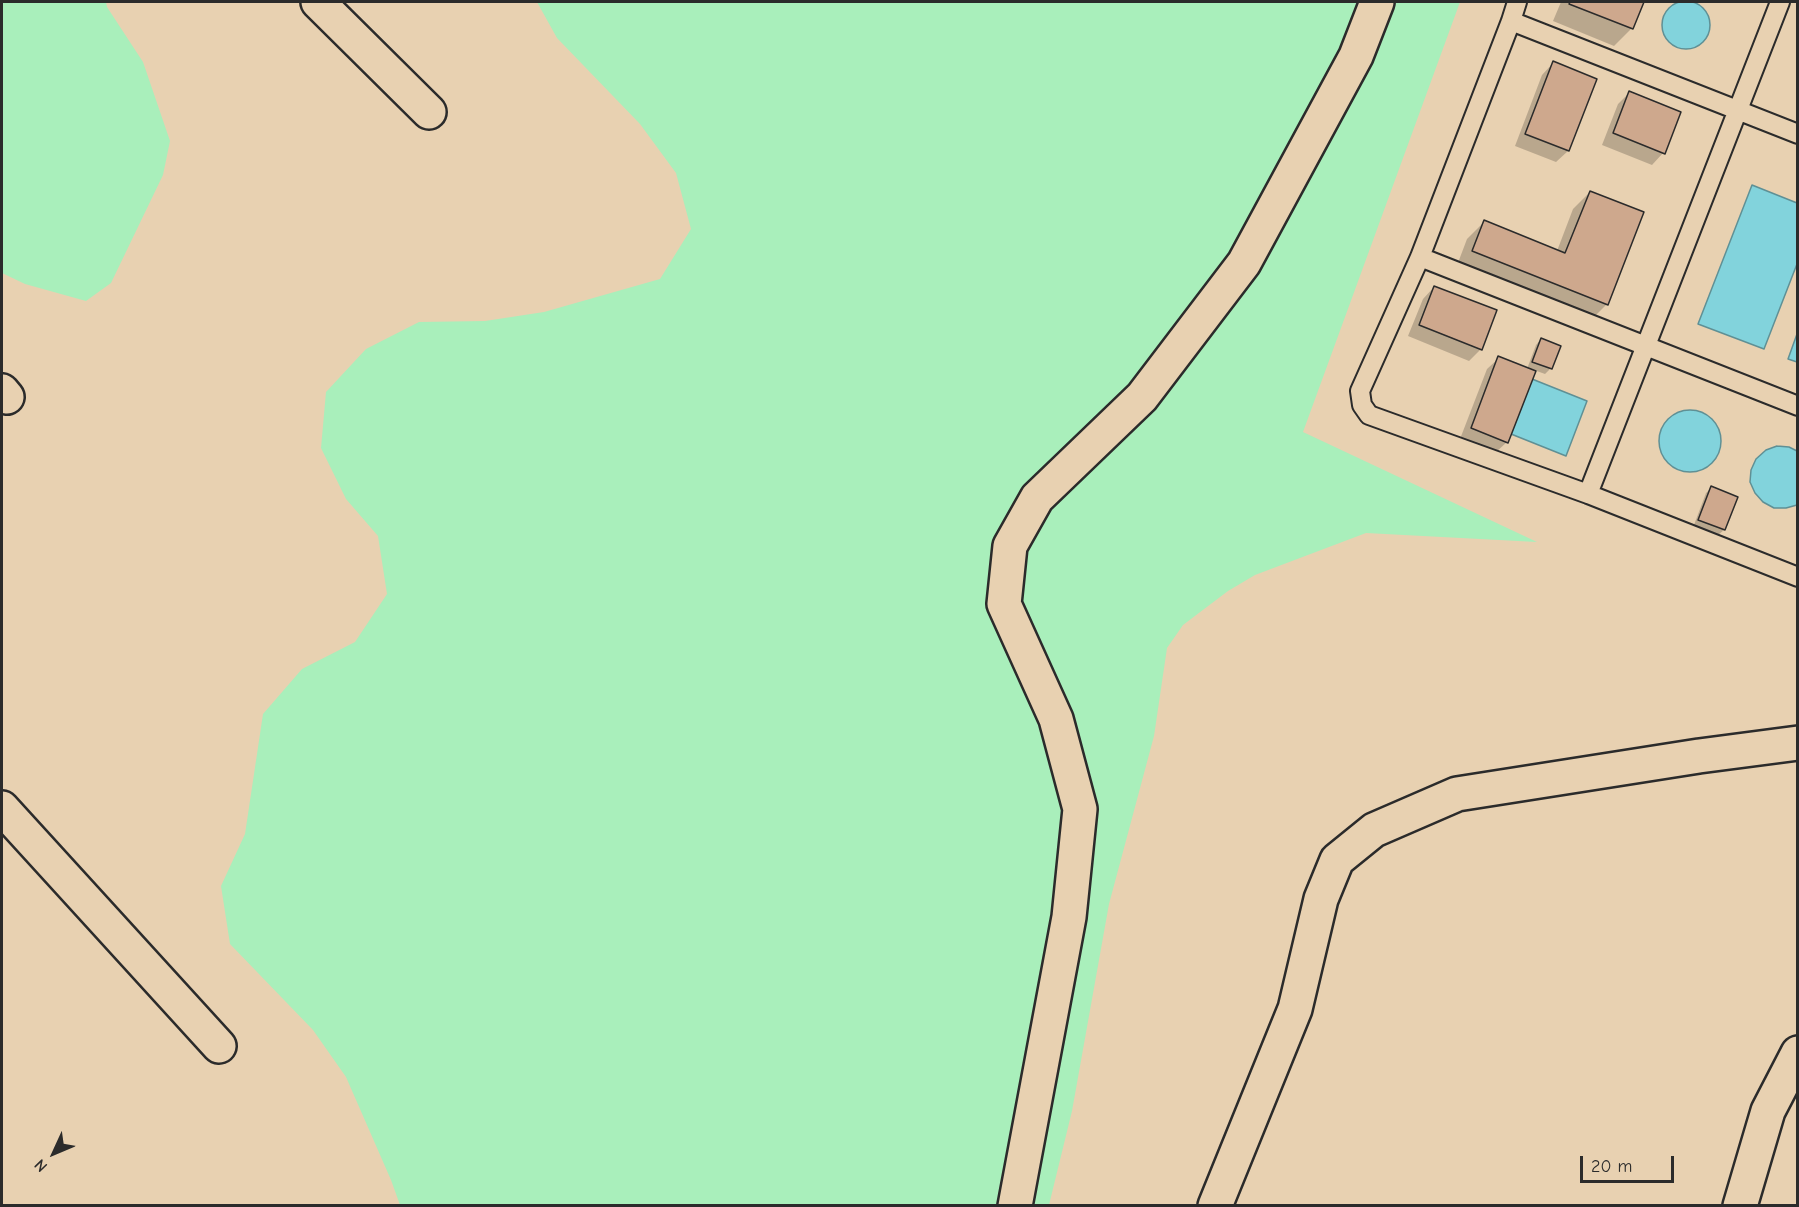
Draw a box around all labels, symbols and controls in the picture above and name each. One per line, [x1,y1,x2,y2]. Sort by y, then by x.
north arrow [24,1123,84,1183]
scale bar [1583,1144,1678,1182]
text: N [31,1155,51,1176]
text: 20 m [1591,1156,1632,1177]

